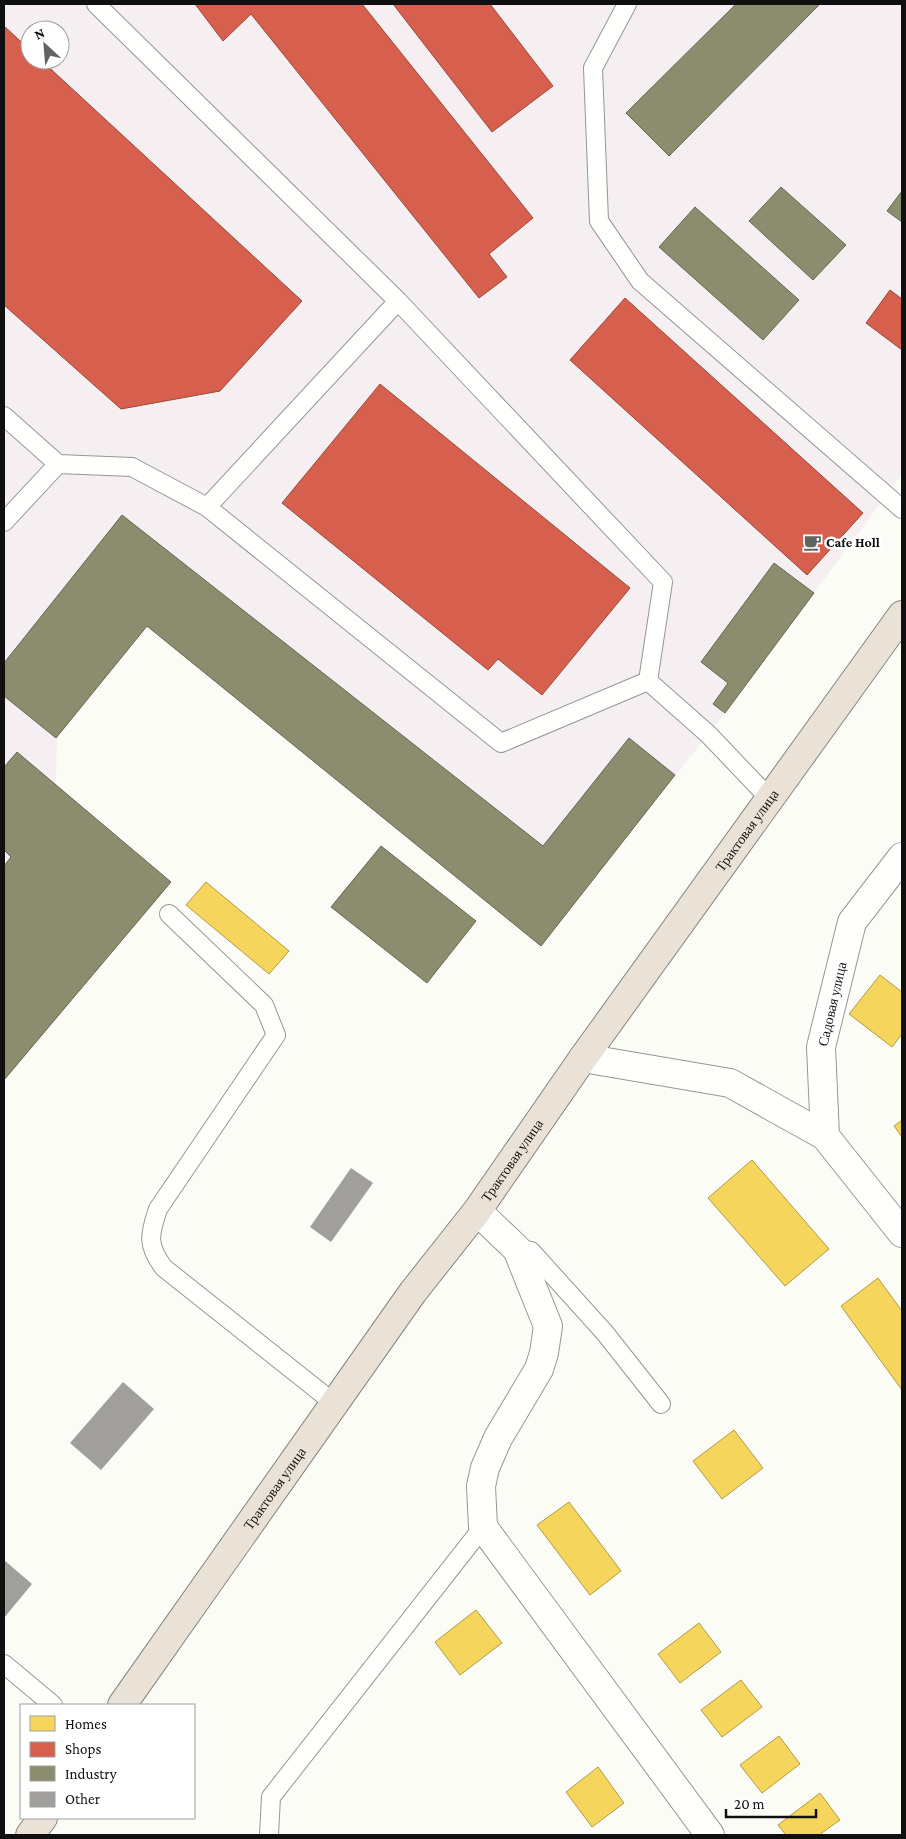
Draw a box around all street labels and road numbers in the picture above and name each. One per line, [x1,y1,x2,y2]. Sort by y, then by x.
street label: Трактовая улица [712,786,782,875]
street label: Садовая улица [815,960,850,1048]
street label: Трактовая улица [478,1115,547,1205]
street label: Трактовая улица [240,1443,310,1533]

